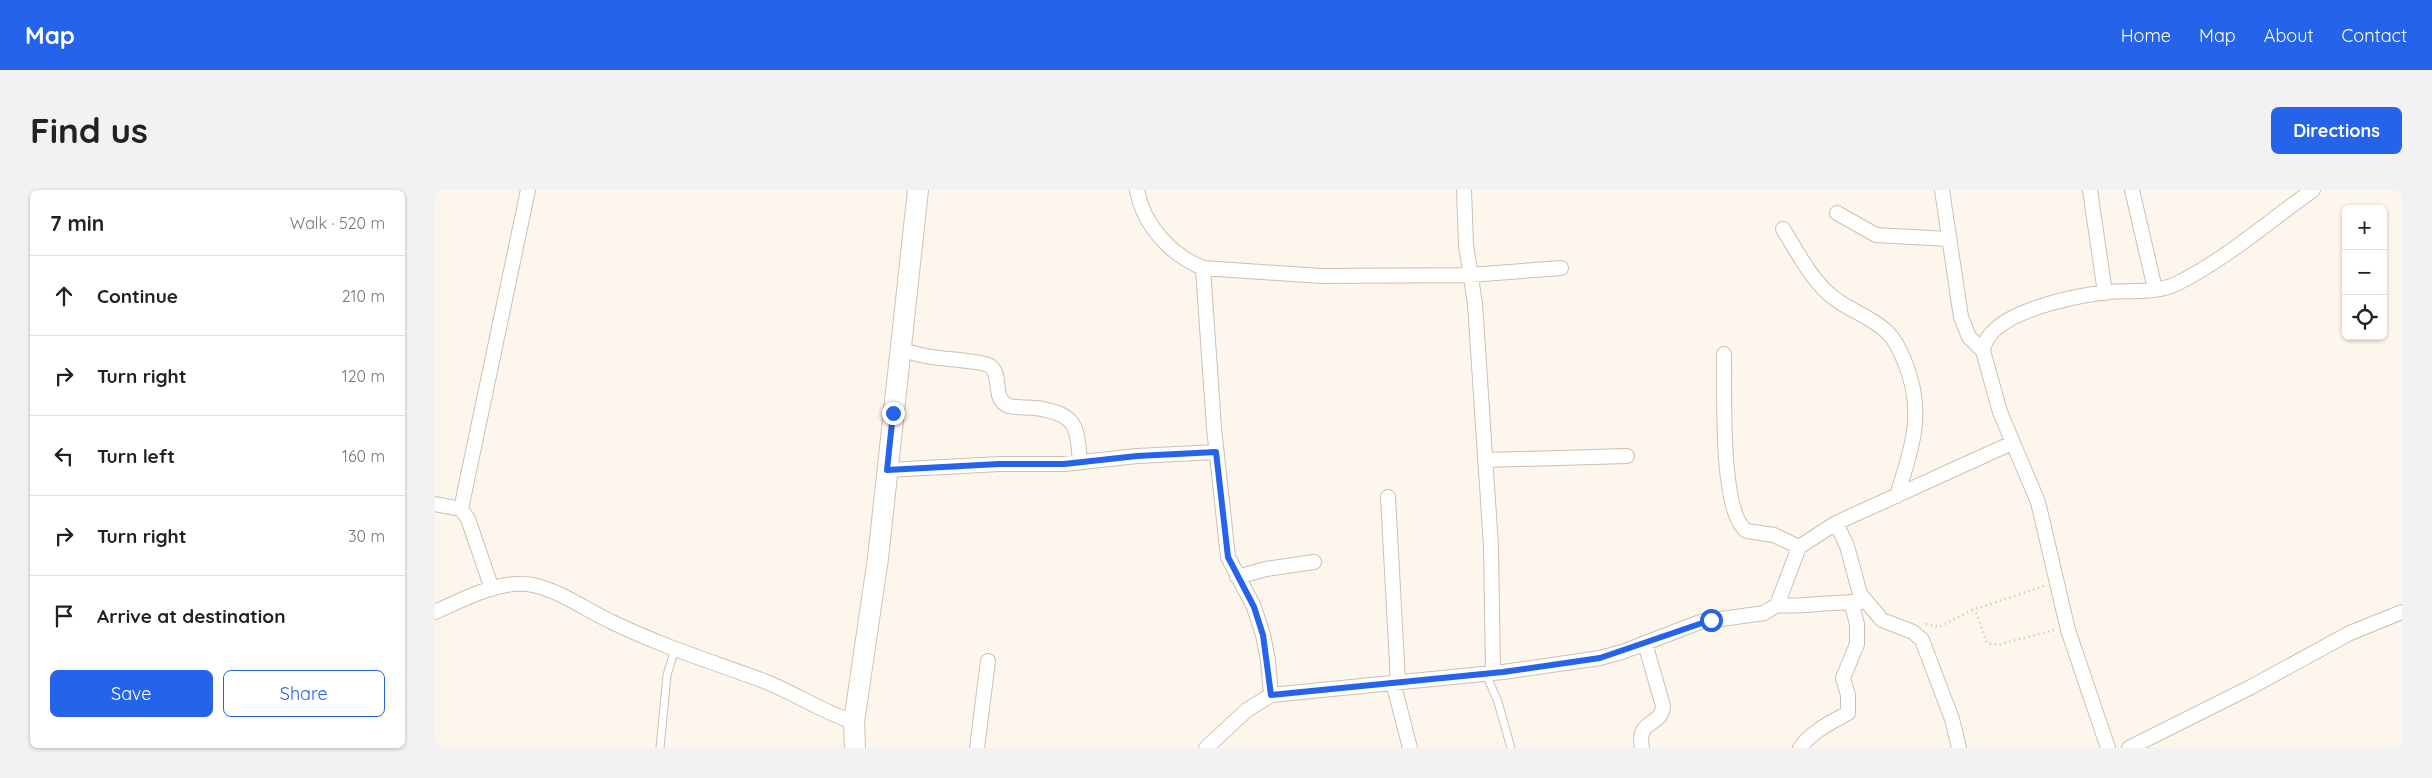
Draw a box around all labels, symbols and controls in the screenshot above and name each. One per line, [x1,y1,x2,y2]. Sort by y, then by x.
text: Map [25,20,75,50]
text: Home [2121,24,2171,47]
text: Map [2199,24,2236,47]
text: About [2264,24,2314,47]
text: Contact [2342,24,2407,47]
button: Directions [2271,107,2402,154]
text: Find us [30,108,148,152]
map controls [2342,205,2387,340]
button: + [2342,205,2387,250]
text: 7 min [50,210,104,236]
text: Walk · 520 m [290,213,385,233]
button: − [2342,250,2387,295]
icon: ahead [50,282,78,310]
text: Continue [97,284,178,308]
text: 210 m [342,286,385,306]
button: locate [2342,295,2387,340]
icon: right [50,362,78,390]
text: Turn right [97,364,186,388]
text: 120 m [342,366,385,386]
route end [882,402,905,425]
icon: left [50,442,78,470]
text: Turn left [97,444,175,468]
text: 160 m [342,446,385,466]
icon: right [50,522,78,550]
text: Turn right [97,524,186,548]
text: 30 m [348,526,385,546]
icon: arrive [50,602,78,630]
text: Arrive at destination [97,604,286,628]
route start [1700,609,1723,632]
button: Save [50,670,213,717]
button: Share [223,670,385,717]

